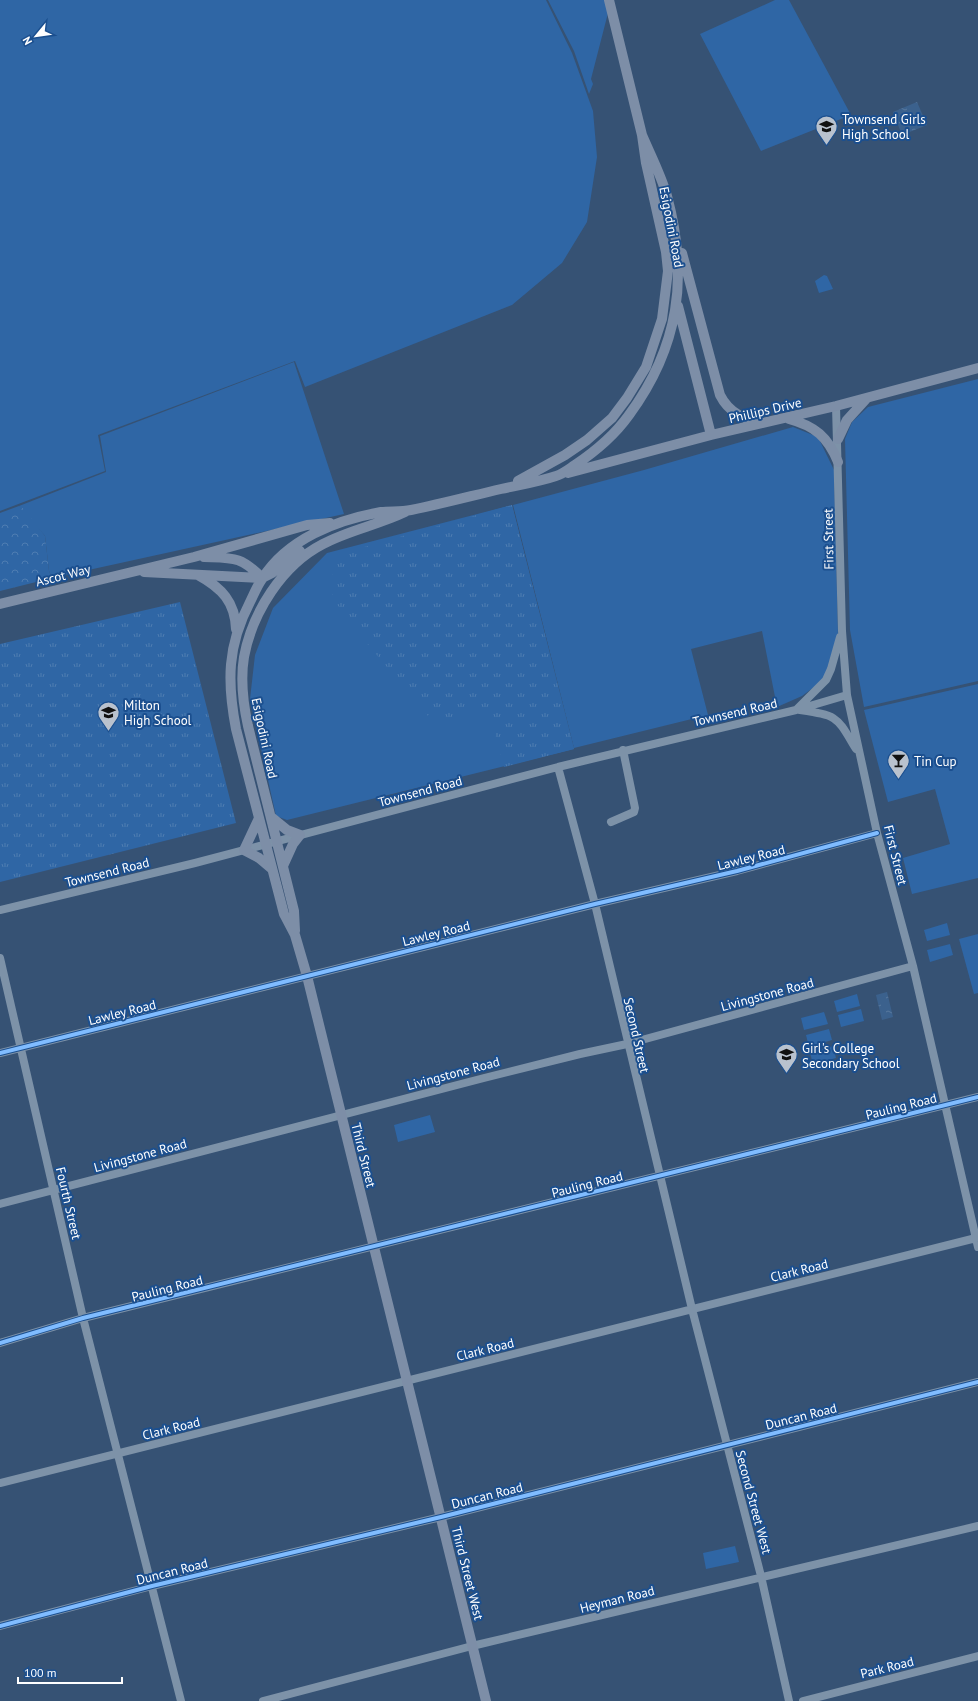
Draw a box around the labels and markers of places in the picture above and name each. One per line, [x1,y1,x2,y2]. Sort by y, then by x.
place label: Townsend Girls High School [842,111,926,143]
school or university icon: Townsend Girls High School [813,113,839,146]
place label: Milton High School [124,697,192,729]
school or university icon: Milton High School [96,699,122,732]
bar icon: Tin Cup [886,748,912,781]
place label: Tin Cup [914,753,957,770]
place label: Girl's College Secondary School [802,1040,900,1072]
school or university icon: Girl's College Secondary School [773,1042,799,1075]

